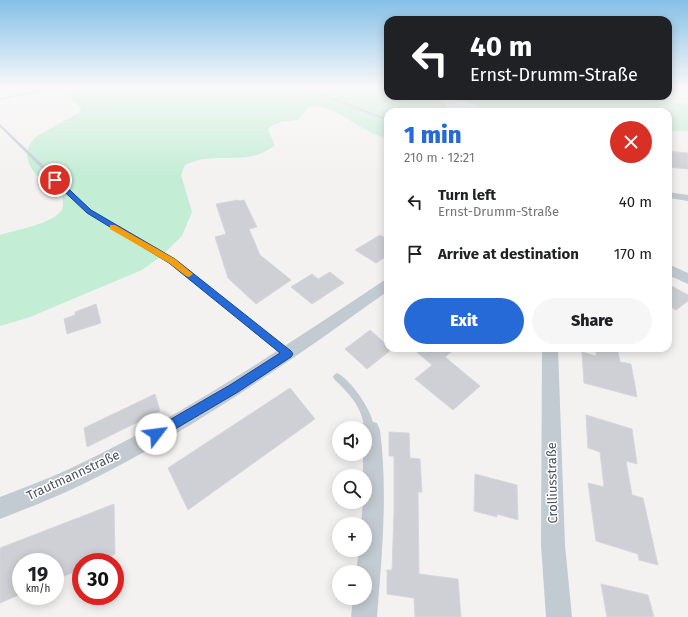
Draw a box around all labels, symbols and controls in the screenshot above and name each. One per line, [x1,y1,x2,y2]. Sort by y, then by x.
text: 40 m [470,30,533,63]
icon: left [404,32,456,84]
text: Ernst-Drumm-Straße [470,64,638,86]
text: 1 min [404,121,462,149]
button: close [610,121,652,163]
text: 210 m · 12:21 [404,150,475,165]
pin [38,163,72,197]
icon: arrive [44,169,66,191]
text: Turn left [438,186,496,204]
icon: left [404,191,426,213]
text: 40 m [619,193,652,211]
text: Ernst-Drumm-Straße [438,204,559,219]
icon: arrive [404,243,426,265]
text: Arrive at destination [438,245,579,263]
text: 170 m [614,245,652,263]
button: Exit [404,298,524,344]
button: Share [532,298,652,344]
position arrow [135,413,177,455]
map controls [332,421,372,605]
button: sound [332,421,372,461]
street label: Crolliusstraße [544,442,560,524]
street label: Trautmannstraße [24,447,122,503]
button: search [332,469,372,509]
button: + [332,517,372,557]
speed limit sign: 30 [72,553,124,605]
text: 19 [28,562,48,586]
button: − [332,565,372,605]
text: km/h [26,583,50,595]

